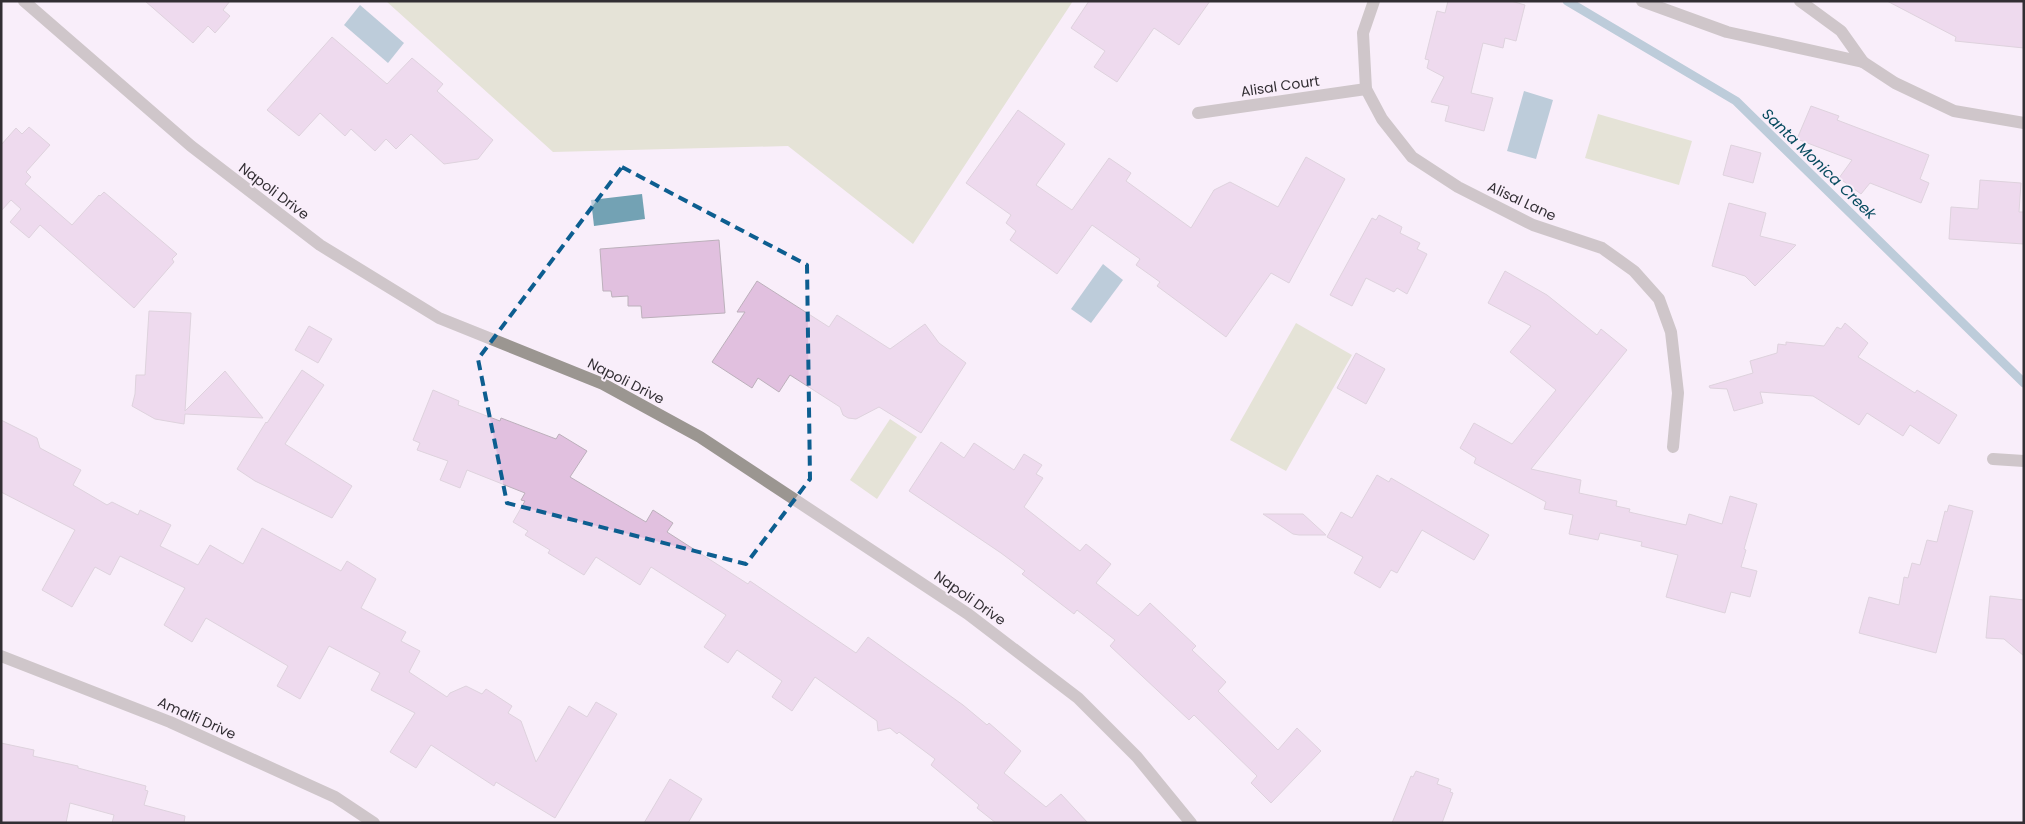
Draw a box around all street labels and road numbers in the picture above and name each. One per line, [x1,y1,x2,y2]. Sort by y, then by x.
street label: Alisal Court [1239,71,1321,101]
street label: Napoli Drive [235,158,314,224]
street label: Alisal Lane [1484,176,1560,226]
street label: Napoli Drive [584,353,668,409]
street label: Napoli Drive [930,566,1010,630]
street label: Amalfi Drive [155,692,240,744]

